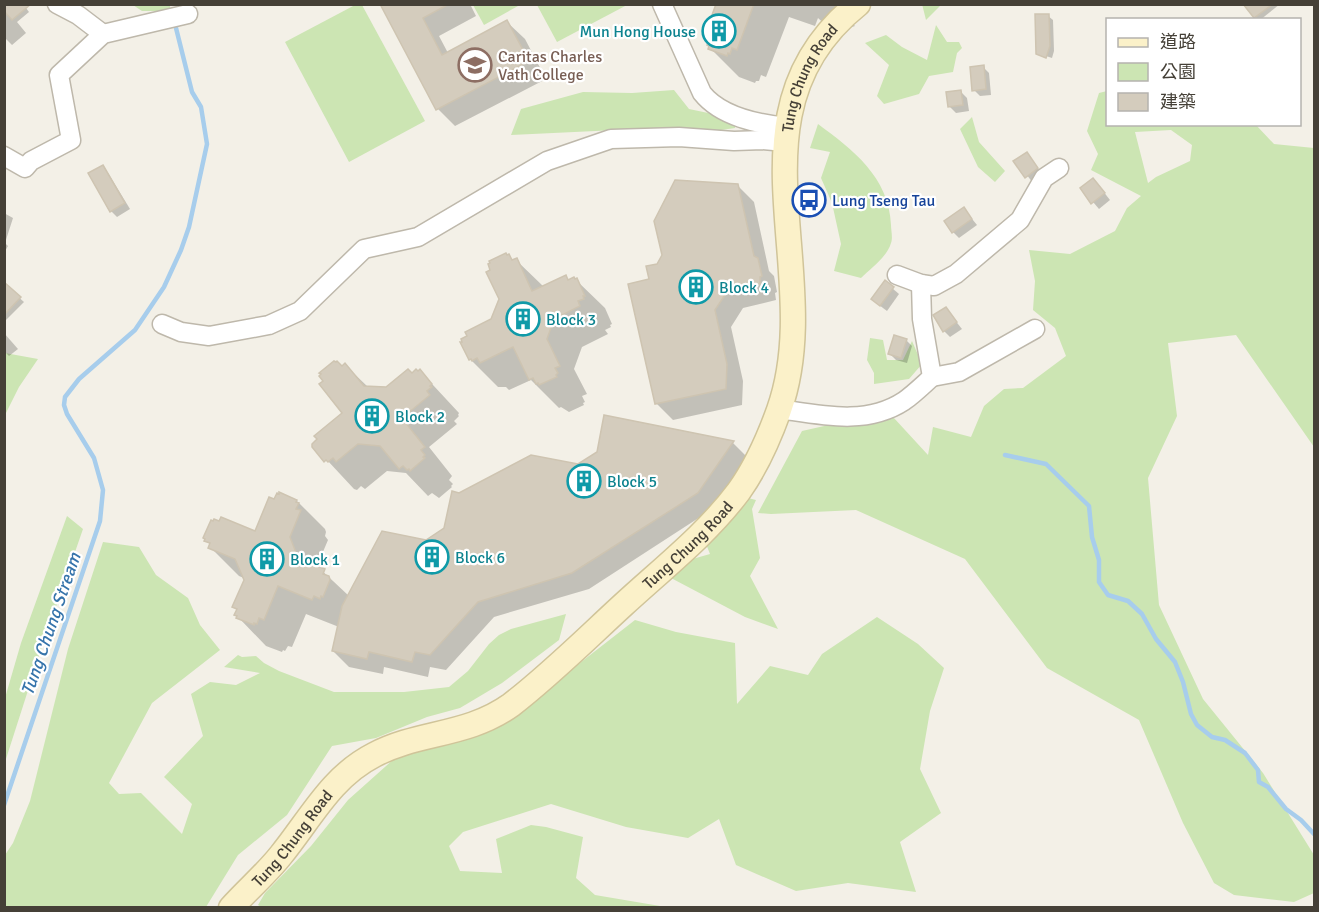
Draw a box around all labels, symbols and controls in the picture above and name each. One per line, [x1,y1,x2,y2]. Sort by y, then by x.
building icon: Mun Hong House [701,13,737,49]
legend [1106,18,1301,126]
street label: Tung Chung Road [778,20,842,133]
place label: Mun Hong House [579,22,696,42]
text: 道路 [1160,31,1196,53]
school or university icon: Caritas Charles Vath College [457,47,493,83]
place label: Caritas Charles Vath College [498,47,602,85]
text: 公園 [1160,61,1196,83]
text: 建築 [1160,91,1196,113]
bus stop icon: Lung Tseng Tau [791,182,827,218]
place label: Lung Tseng Tau [832,191,935,211]
building icon: Block 4 [678,269,714,305]
place label: Block 4 [719,278,770,298]
building icon: Block 3 [505,301,541,337]
place label: Block 3 [546,310,596,330]
building icon: Block 2 [354,398,390,434]
place label: Block 2 [395,407,445,427]
building icon: Block 5 [566,463,602,499]
place label: Block 5 [607,472,657,492]
street label: Tung Chung Road [639,497,738,594]
building icon: Block 6 [414,539,450,575]
building icon: Block 1 [249,541,285,577]
place label: Block 6 [455,548,505,568]
water label: Tung Chung Stream [16,549,86,698]
place label: Block 1 [290,550,340,570]
street label: Tung Chung Road [248,786,337,891]

